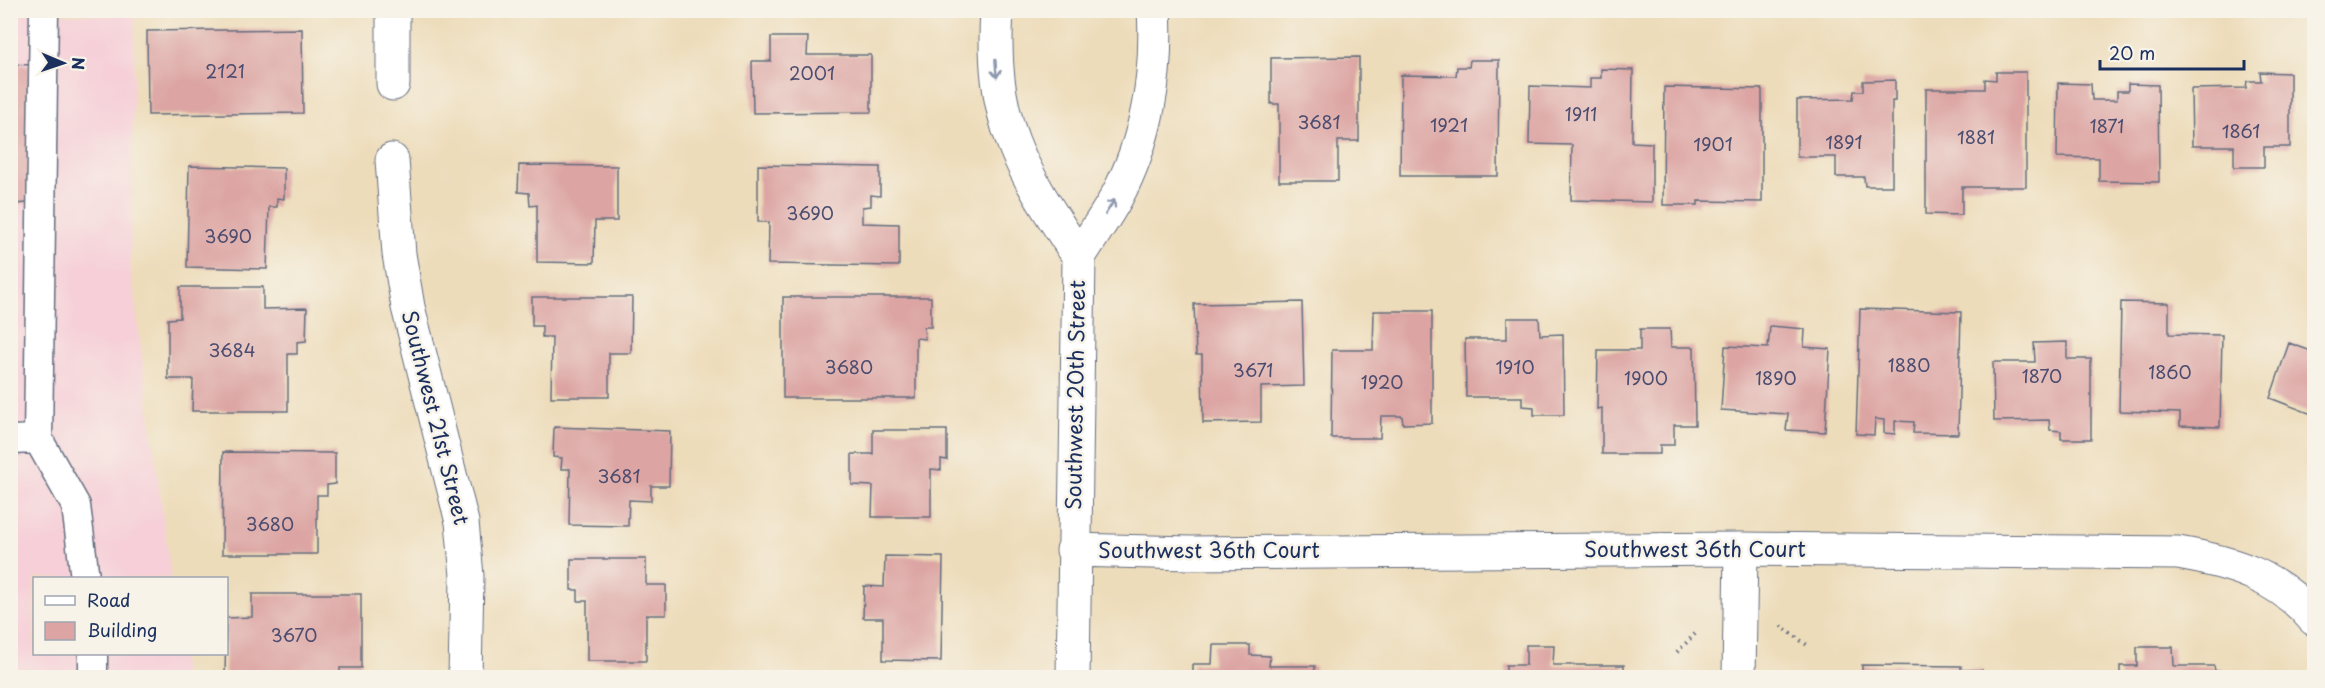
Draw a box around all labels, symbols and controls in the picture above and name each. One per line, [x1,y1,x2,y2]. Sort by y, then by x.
north arrow [33,33,93,93]
scale bar [2100,33,2244,71]
text: 20 m [2109,39,2155,66]
text: N [67,57,91,70]
house number: 2121 [205,57,245,84]
one-way arrow [990,58,1001,78]
house number: 2001 [789,59,835,86]
house number: 1911 [1565,100,1597,127]
house number: 3681 [1297,108,1341,135]
house number: 1921 [1430,111,1468,138]
house number: 1871 [2090,112,2124,139]
house number: 1861 [2222,117,2260,144]
house number: 1881 [1957,123,1995,150]
house number: 1891 [1825,128,1863,155]
house number: 1901 [1693,130,1733,157]
house number: 3690 [786,199,834,226]
one-way arrow [1104,199,1116,216]
house number: 3690 [204,222,252,249]
street label: Southwest 20th Street [1056,280,1092,510]
street label: Southwest 21st Street [395,307,479,528]
house number: 3684 [208,336,256,363]
house number: 1880 [1888,351,1930,378]
house number: 3680 [825,353,873,380]
house number: 1910 [1495,353,1535,380]
house number: 3671 [1233,356,1273,383]
house number: 1860 [2148,358,2192,385]
house number: 1870 [2022,362,2062,389]
house number: 1900 [1624,364,1668,391]
house number: 1890 [1755,364,1797,391]
house number: 1920 [1361,368,1403,395]
house number: 3681 [597,462,641,489]
house number: 3680 [246,510,294,537]
street label: Southwest 36th Court [1584,532,1806,564]
street label: Southwest 36th Court [1098,533,1320,565]
legend [33,577,228,655]
text: Road [87,586,131,613]
text: Building [87,616,157,643]
house number: 3670 [271,621,317,648]

